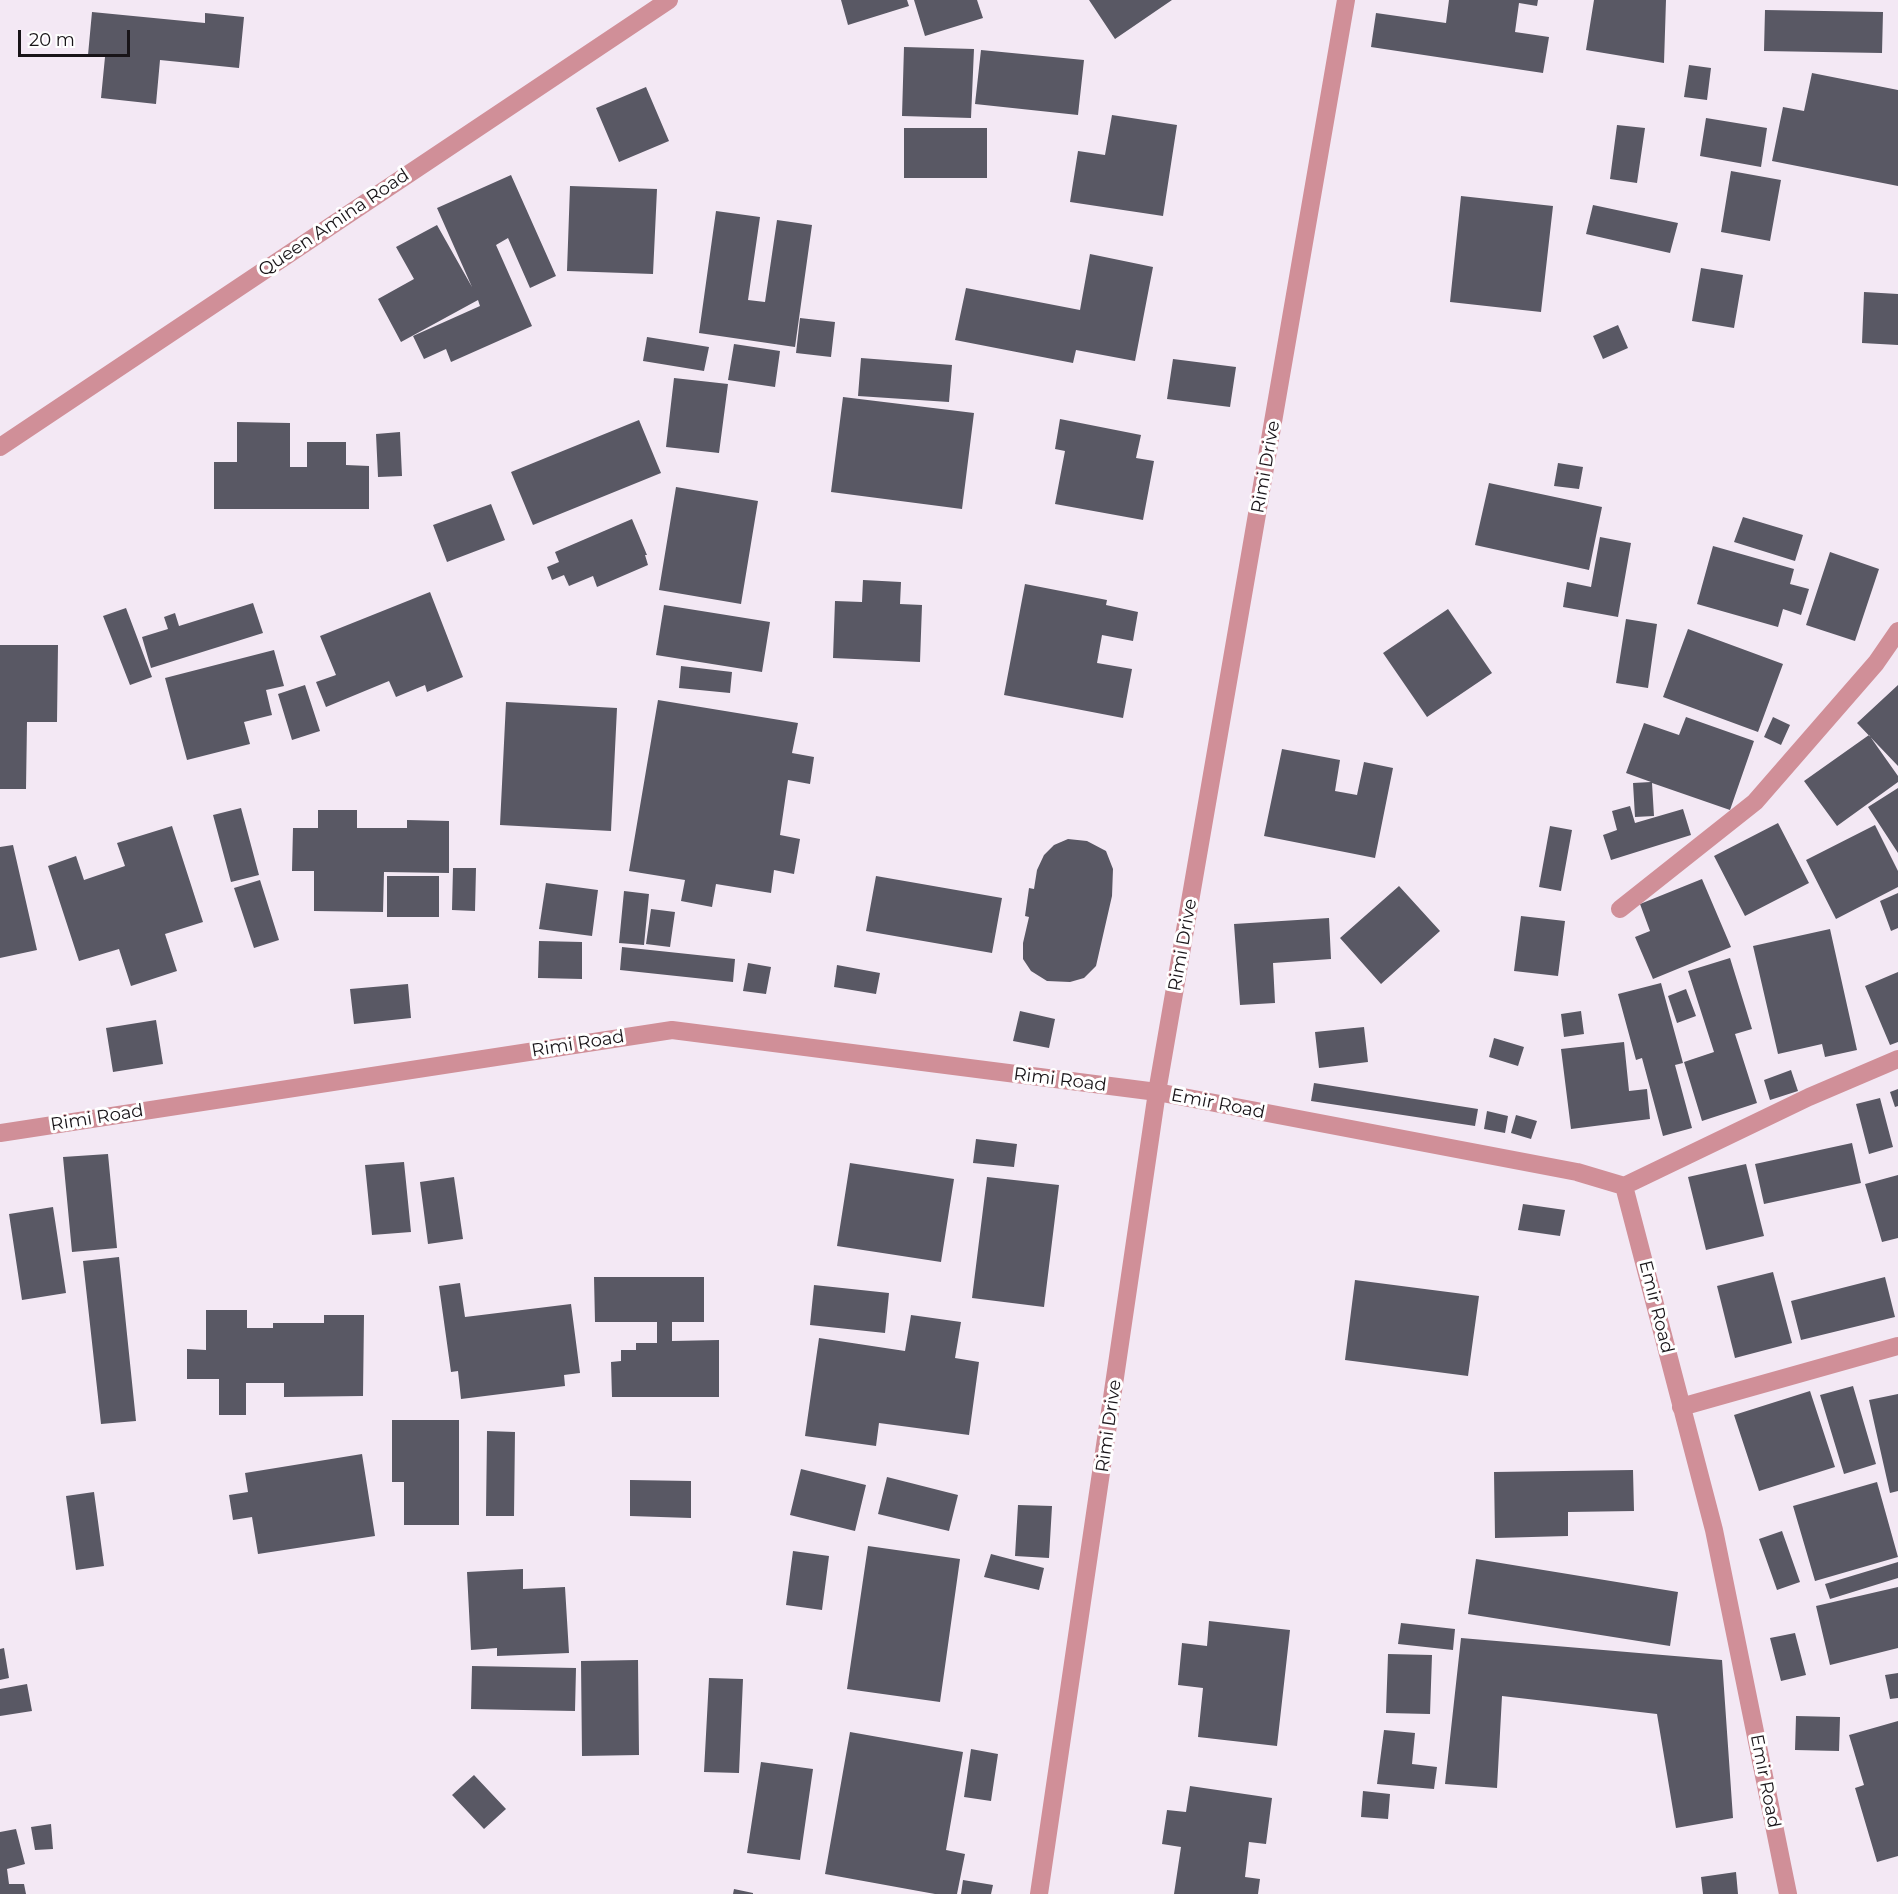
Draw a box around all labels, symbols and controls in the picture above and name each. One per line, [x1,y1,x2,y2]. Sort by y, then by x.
scale bar [21,18,134,56]
text: 20 m [29,29,75,51]
street label: Queen Amina Road [254,164,414,282]
street label: Rimi Drive [1247,419,1285,515]
street label: Rimi Drive [1164,897,1202,993]
street label: Rimi Road [530,1026,626,1062]
street label: Rimi Road [1012,1064,1108,1096]
street label: Emir Road [1169,1084,1267,1124]
street label: Rimi Road [49,1100,145,1136]
street label: Emir Road [1634,1258,1678,1356]
street label: Rimi Drive [1092,1378,1126,1474]
street label: Emir Road [1745,1732,1785,1830]

